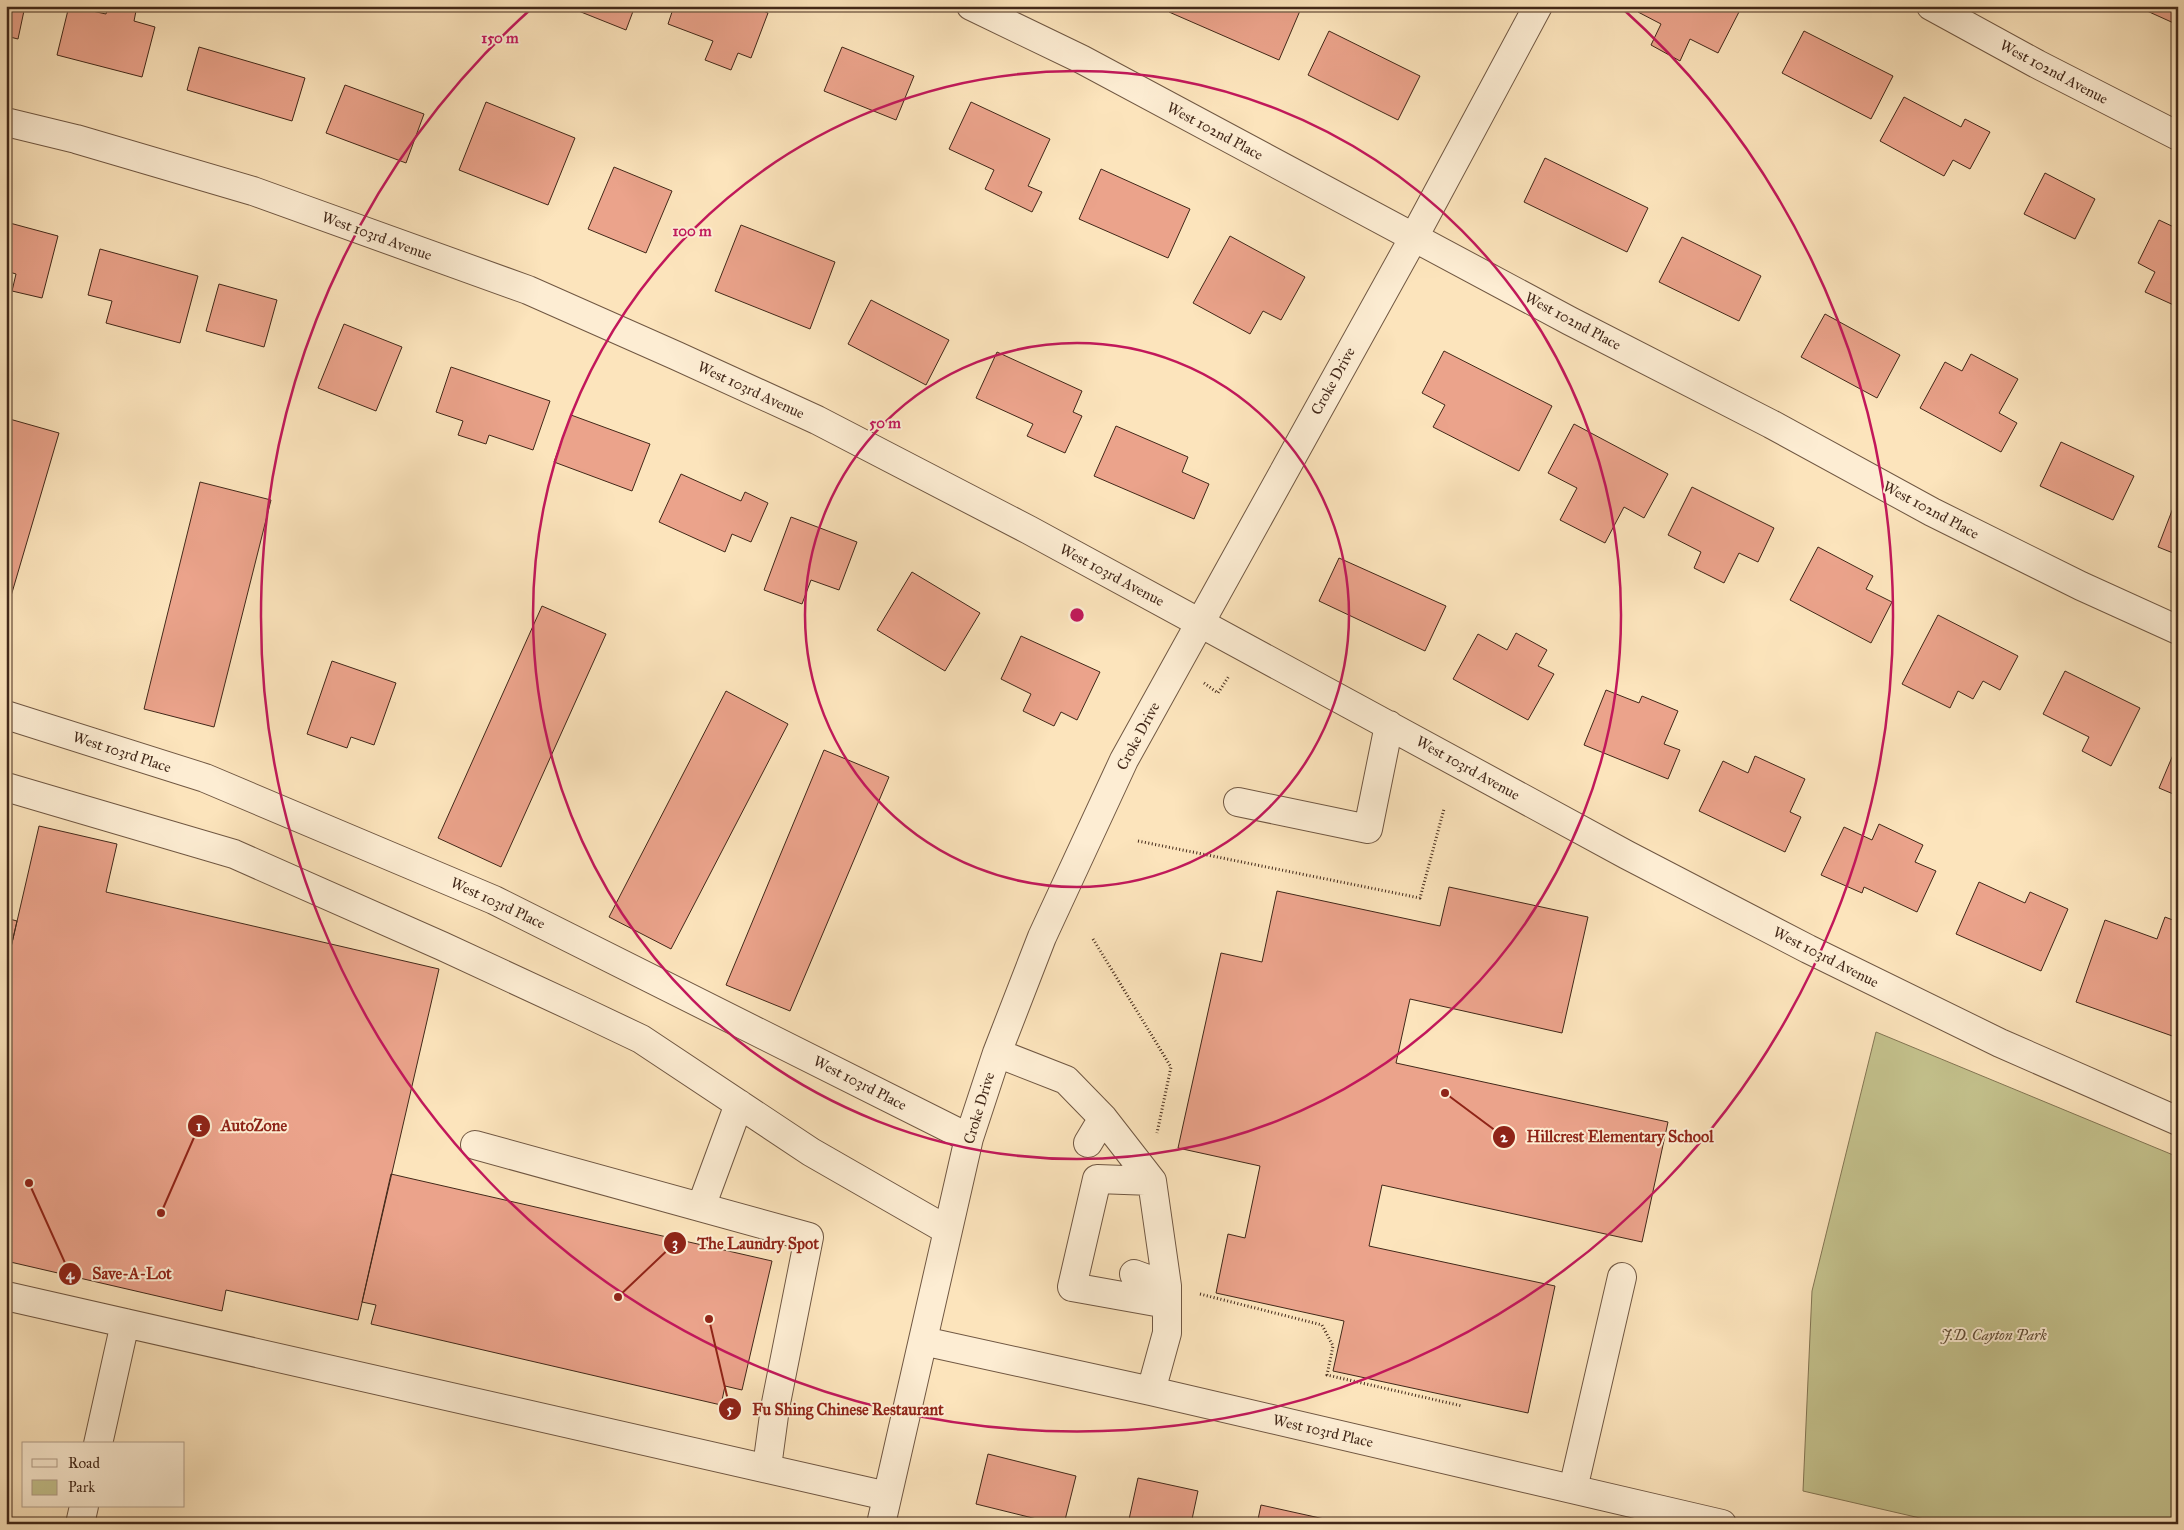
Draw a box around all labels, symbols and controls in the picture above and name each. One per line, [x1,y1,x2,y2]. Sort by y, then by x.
text: 150 m [481,29,519,47]
street label: West 102nd Avenue [1997,36,2111,108]
street label: West 102nd Place [1164,98,1266,164]
street label: West 103rd Avenue [319,208,435,264]
text: 100 m [672,222,712,240]
street label: West 102nd Place [1522,288,1624,354]
street label: Croke Drive [1307,344,1359,418]
street label: West 103rd Avenue [695,357,807,423]
text: 50 m [869,414,901,432]
street label: West 102nd Place [1880,477,1982,543]
street label: West 103rd Avenue [1057,540,1167,610]
centre of rings [1068,606,1086,624]
street label: Croke Drive [1113,699,1163,773]
street label: West 103rd Place [71,728,173,776]
street label: West 103rd Avenue [1413,732,1523,804]
street label: West 103rd Place [448,873,548,933]
street label: West 103rd Avenue [1770,923,1882,991]
street label: West 103rd Place [810,1052,910,1114]
street label: Croke Drive [960,1070,998,1146]
callout: AutoZone [186,1110,297,1141]
text: AutoZone [220,1116,287,1135]
text: 1 [196,1117,202,1135]
callout: Hillcrest Elementary School [1491,1121,1723,1152]
text: Hillcrest Elementary School [1527,1127,1714,1147]
text: 2 [1500,1128,1508,1146]
callout: The Laundry Spot [662,1227,829,1258]
text: 3 [672,1234,678,1253]
text: The Laundry Spot [696,1234,819,1254]
callout: Save-A-Lot [58,1258,182,1289]
text: Save-A-Lot [92,1264,172,1283]
text: 4 [66,1265,75,1284]
park label: J.D. Cayton Park [1940,1326,2047,1344]
callout: Fu Shing Chinese Restaurant [717,1394,954,1425]
text: 5 [727,1400,734,1418]
text: Fu Shing Chinese Restaurant [752,1400,944,1420]
street label: West 103rd Place [1271,1411,1375,1451]
legend [22,1442,185,1508]
text: Road [68,1454,100,1472]
text: Park [68,1478,95,1496]

